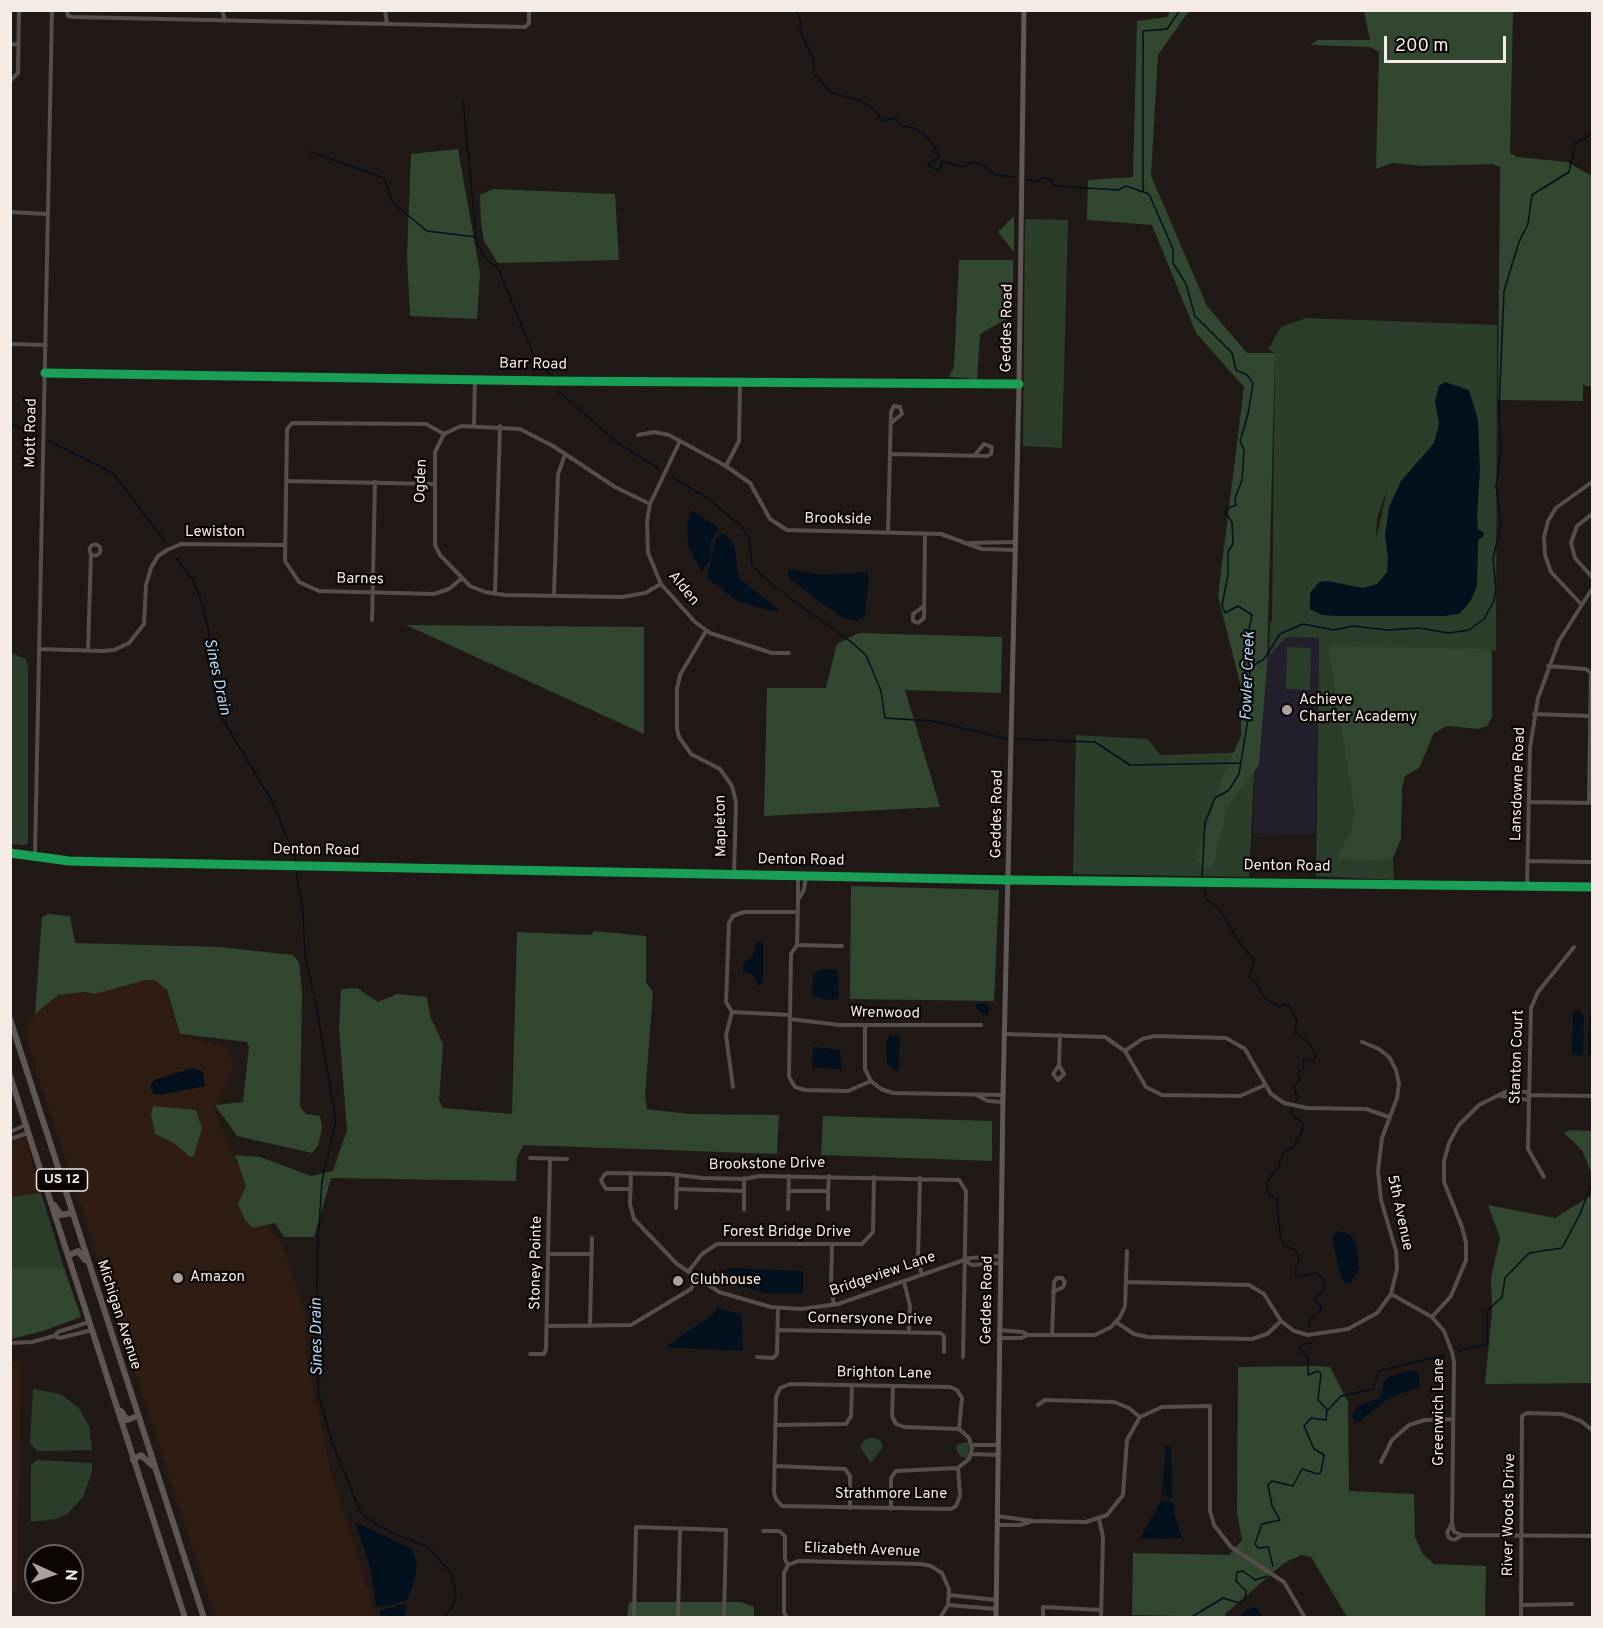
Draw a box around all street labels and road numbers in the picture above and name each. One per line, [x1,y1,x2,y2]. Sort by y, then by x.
street label: Geddes Road [998,283,1018,373]
street label: Barr Road [499,355,567,375]
street label: Mott Road [22,398,42,468]
street label: Ogden [412,459,432,503]
street label: Brookside [804,510,872,530]
street label: Lewiston [185,524,245,542]
street label: Alden [664,568,702,610]
street label: Barnes [336,571,384,589]
street label: Lansdowne Road [1508,727,1530,841]
street label: Geddes Road [988,769,1008,859]
street label: Mapleton [712,795,732,857]
street label: Denton Road [272,841,360,861]
street label: Denton Road [757,851,845,871]
street label: Denton Road [1243,857,1331,877]
street label: Wrenwood [850,1004,920,1024]
street label: Stanton Court [1507,1009,1529,1105]
street label: Brookstone Drive [709,1155,825,1175]
road number: US 12 [36,1169,88,1191]
street label: 5th Avenue [1382,1174,1416,1252]
street label: Stoney Pointe [527,1216,547,1310]
street label: Forest Bridge Drive [723,1224,851,1242]
street label: Bridgeview Lane [828,1248,938,1302]
street label: Geddes Road [978,1255,998,1345]
street label: Michigan Avenue [92,1258,144,1372]
street label: Cornersyone Drive [807,1310,933,1330]
street label: Greenwich Lane [1431,1358,1449,1466]
street label: Brighton Lane [836,1364,932,1384]
street label: River Woods Drive [1500,1453,1520,1577]
street label: Strathmore Lane [835,1486,947,1504]
street label: Elizabeth Avenue [804,1540,920,1562]

